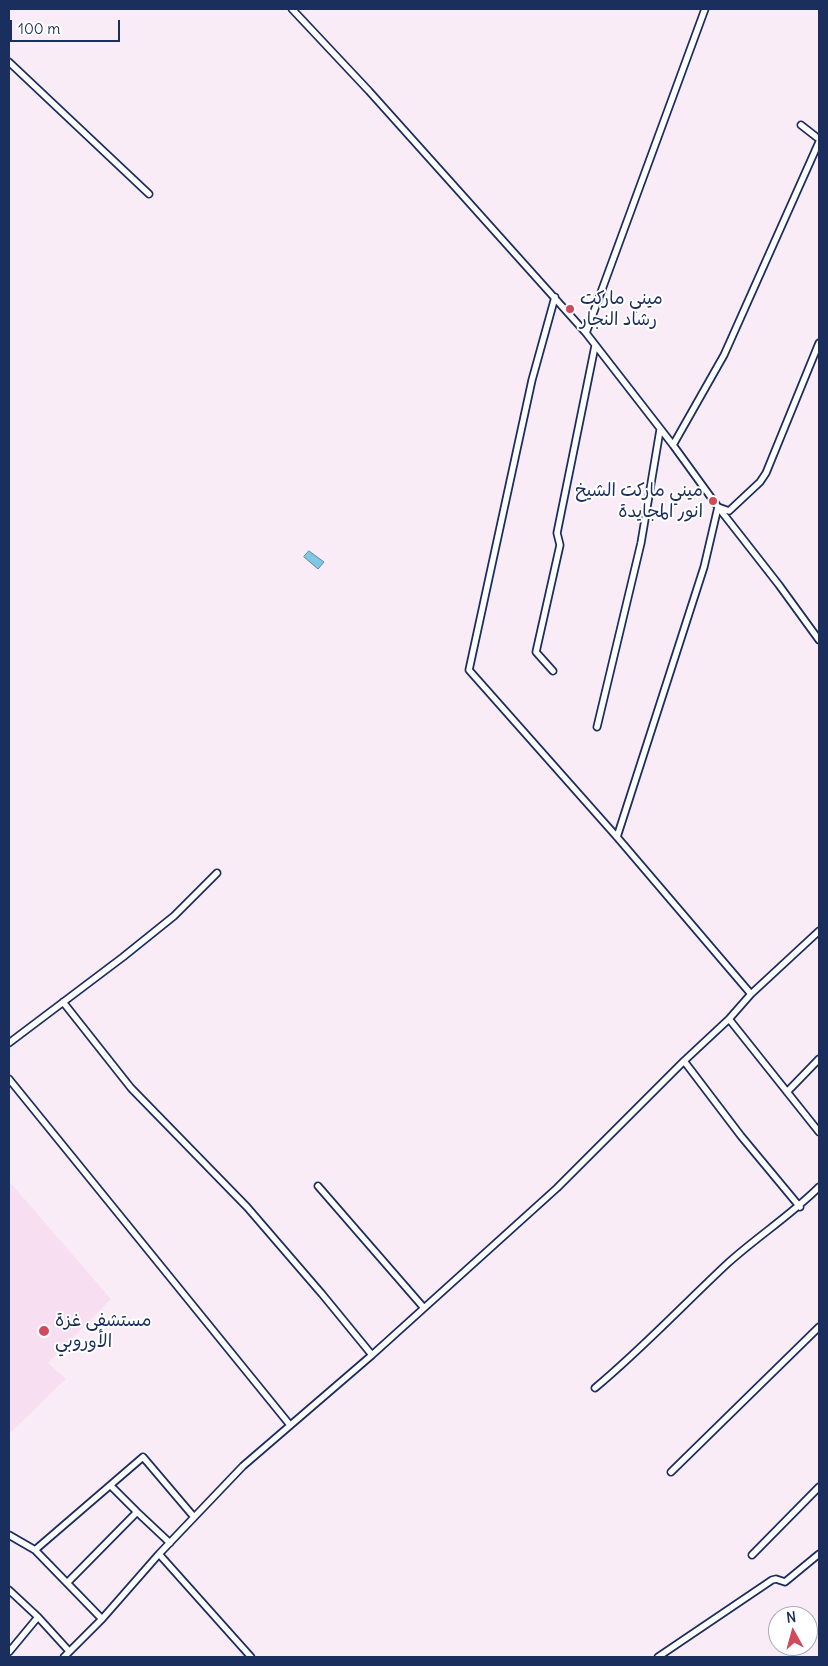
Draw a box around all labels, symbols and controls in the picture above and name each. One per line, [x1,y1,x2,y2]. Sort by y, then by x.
scale bar [12,10,122,42]
text: 100 m [18,19,60,38]
place label: ميني ماركت رشاد النجار [580,288,663,330]
marker: ميني ماركت رشاد النجار [564,303,576,315]
place label: ميني ماركت الشيخ انور المجايدة [575,480,703,522]
marker: ميني ماركت الشيخ انور المجايدة [707,495,719,507]
place label: مستشفى غزة الأوروبي [55,1310,151,1352]
marker: مستشفى غزة الأوروبي [37,1324,51,1338]
north arrow [768,1606,818,1656]
text: N [785,1608,797,1627]

